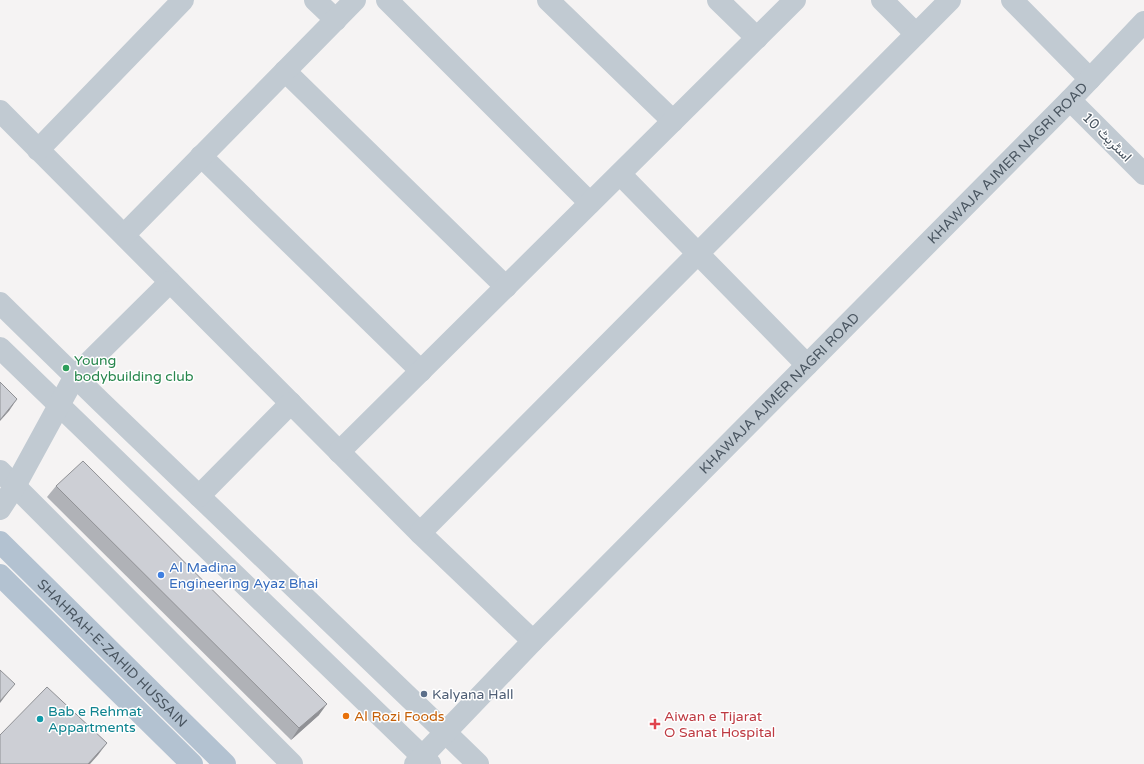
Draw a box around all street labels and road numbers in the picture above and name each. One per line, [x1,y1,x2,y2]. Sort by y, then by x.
street label: KHAWAJA AJMER NAGRI ROAD [924,79,1091,247]
street label: اسٹریٹ 10 [1079,109,1135,165]
street label: KHAWAJA AJMER NAGRI ROAD [696,309,863,477]
street label: SHAHRAH-E-ZAHID HUSSAIN [34,575,191,731]

